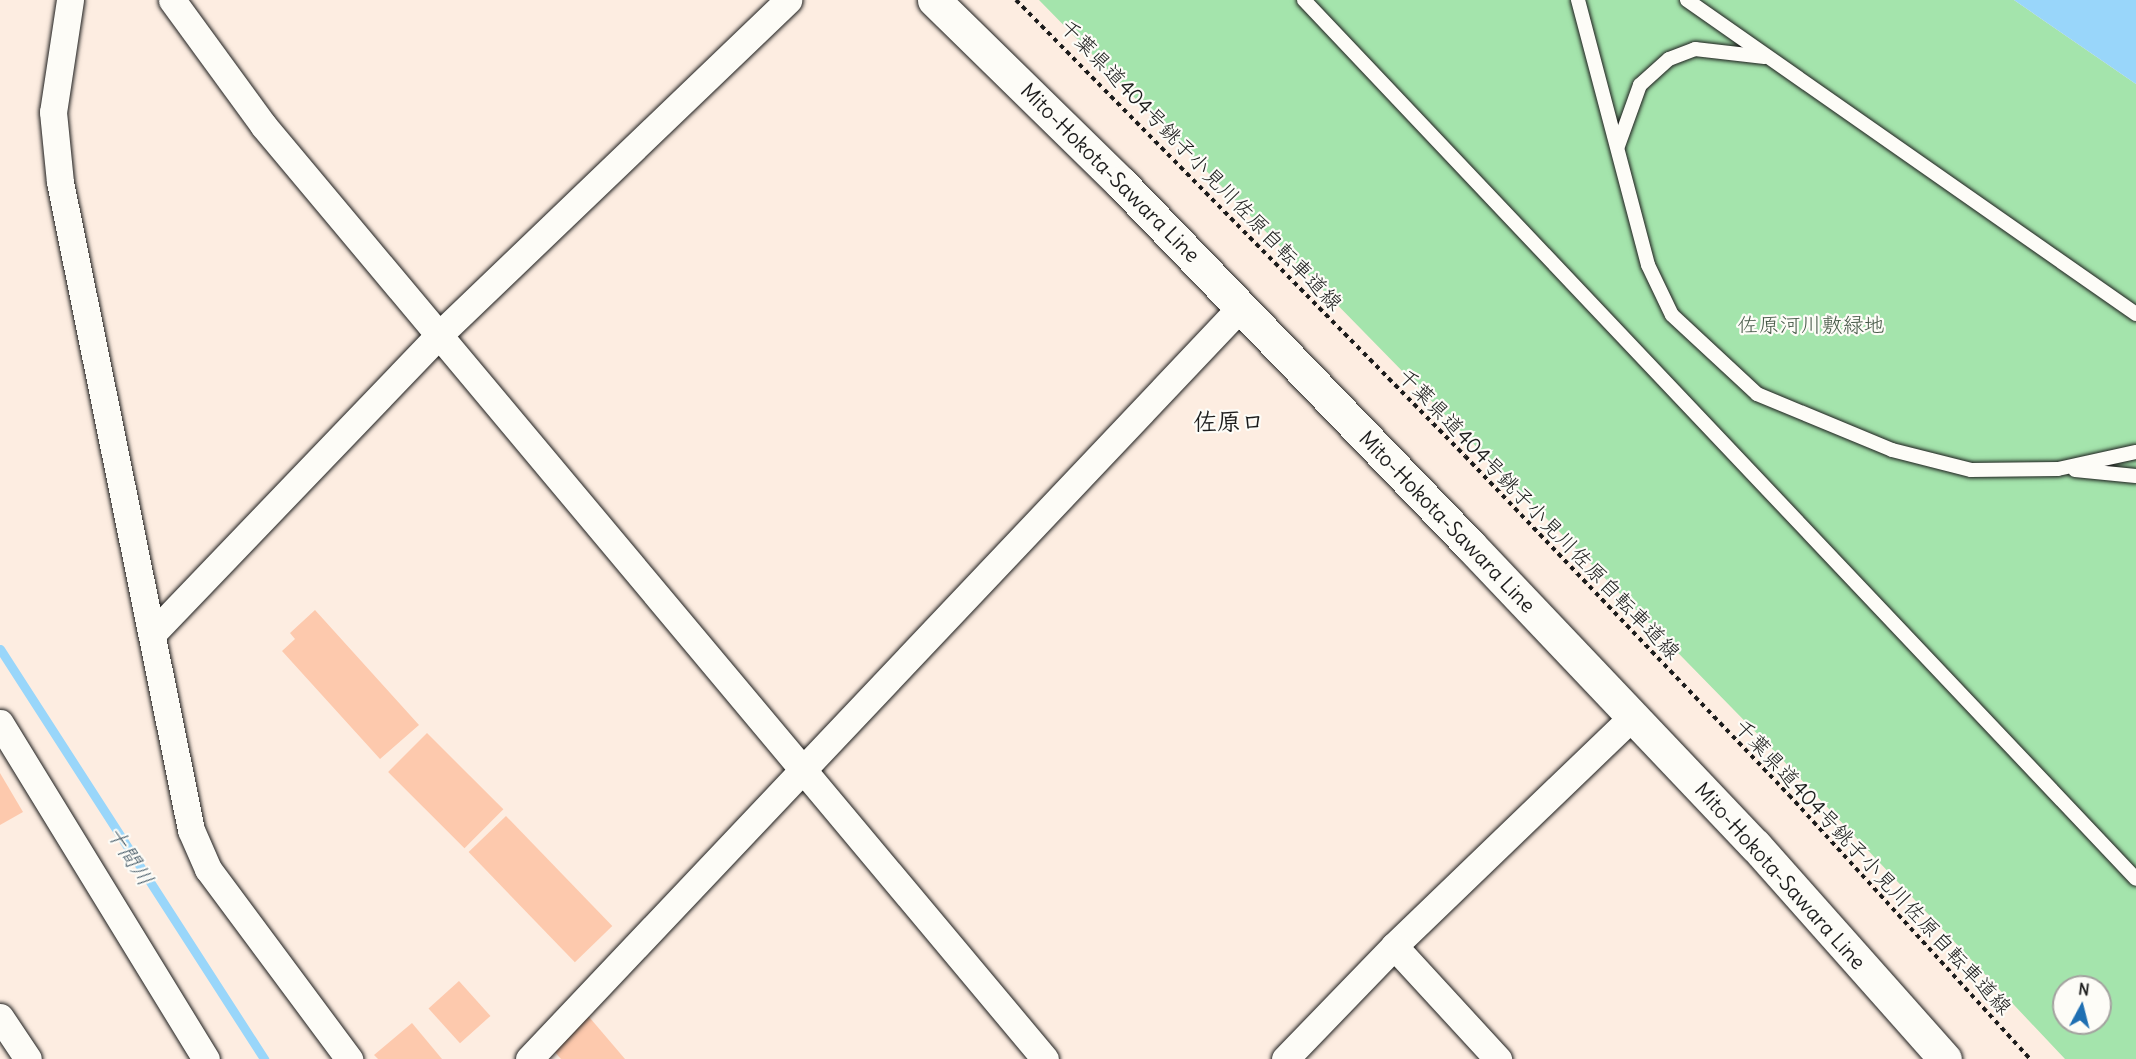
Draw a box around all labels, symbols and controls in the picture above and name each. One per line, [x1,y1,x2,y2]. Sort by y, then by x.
street label: 千葉県道404号銚子小見川佐原自転車道線 [1055,14,1347,316]
street label: Mito-Hokota-Sawara Line [1015,78,1205,268]
park label: 佐原河川敷緑地 [1738,312,1884,338]
street label: 千葉県道404号銚子小見川佐原自転車道線 [1393,363,1685,665]
district label: 佐原ロ [1193,408,1265,436]
street label: Mito-Hokota-Sawara Line [1354,426,1540,618]
street label: 千葉県道404号銚子小見川佐原自転車道線 [1729,714,2017,1020]
street label: Mito-Hokota-Sawara Line [1689,777,1871,975]
water label: 十間川 [101,821,159,891]
north arrow [2052,975,2112,1035]
text: N [2077,979,2091,1000]

